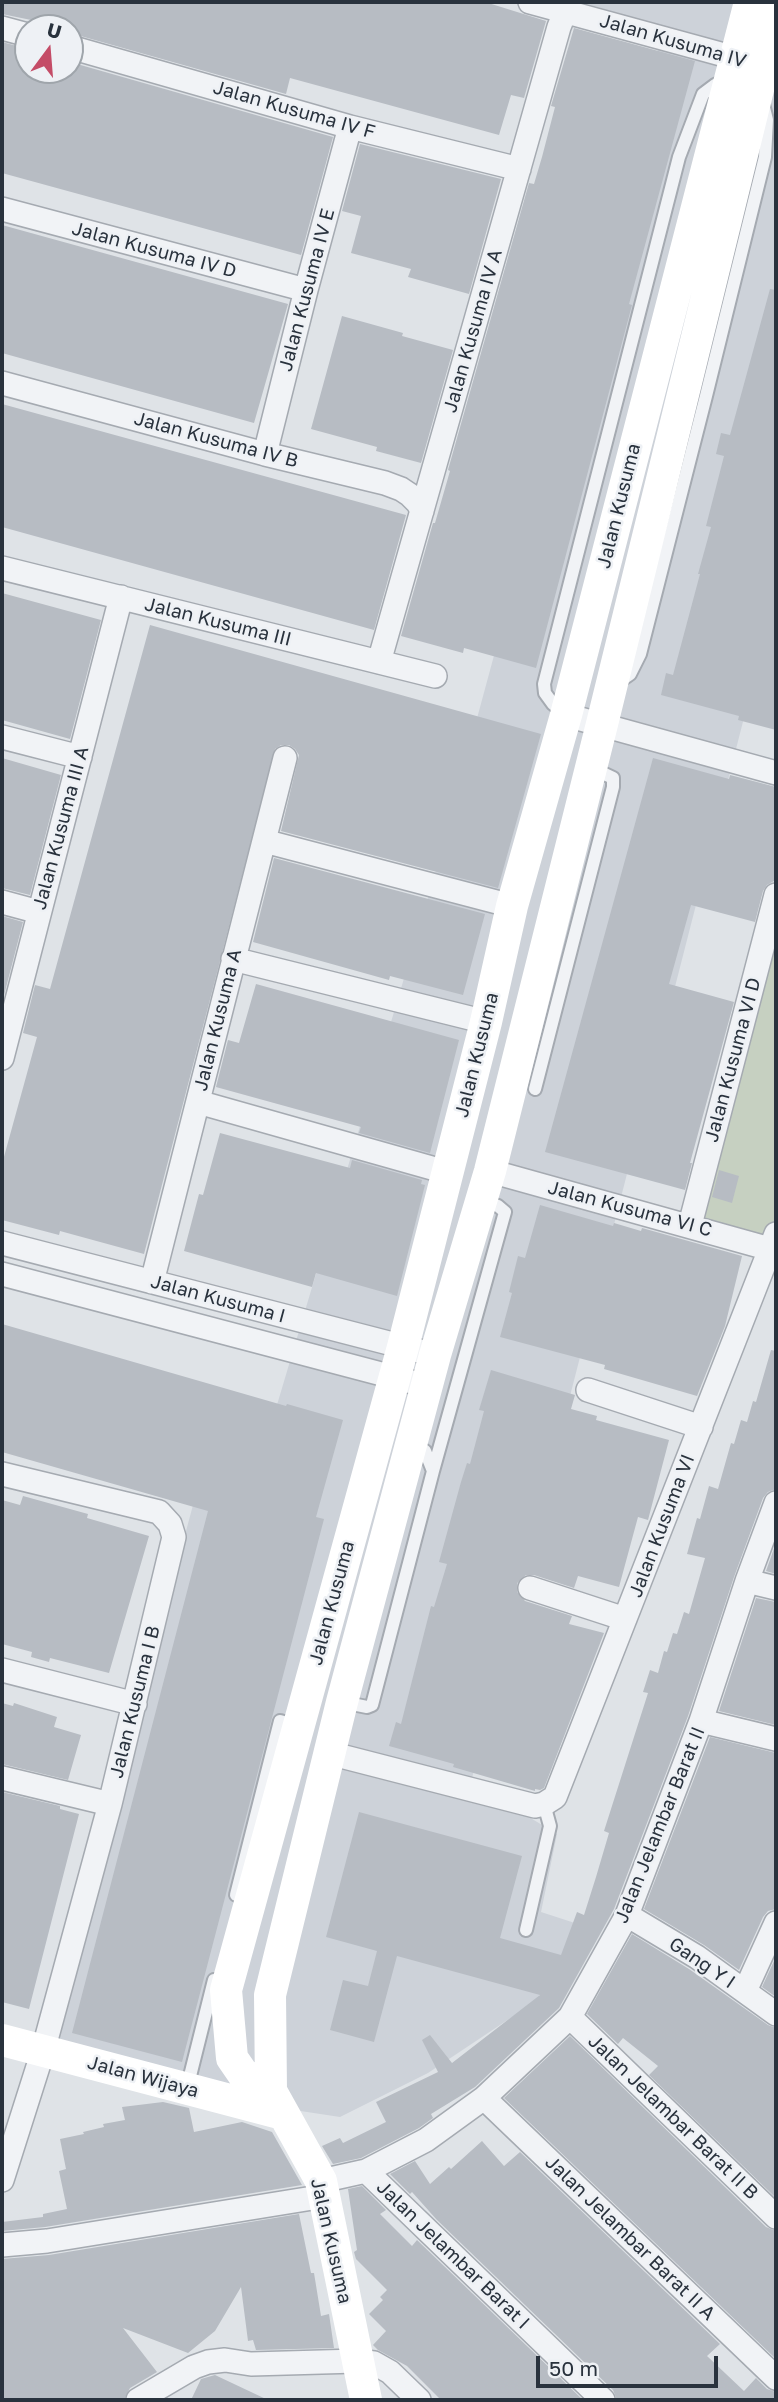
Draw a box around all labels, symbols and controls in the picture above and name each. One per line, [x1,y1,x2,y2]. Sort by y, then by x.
street label: Jalan Kusuma IV [597,9,749,73]
north arrow [14,14,84,84]
text: U [45,17,64,43]
street label: Jalan Kusuma IV F [210,76,378,144]
street label: Jalan Kusuma IV E [274,206,340,374]
street label: Jalan Kusuma IV D [69,217,239,283]
street label: Jalan Kusuma IV A [439,247,507,415]
street label: Jalan Kusuma IV B [132,407,300,473]
street label: Jalan Kusuma [592,441,646,571]
street label: Jalan Kusuma III [142,593,294,651]
street label: Jalan Kusuma III A [28,744,94,912]
street label: Jalan Kusuma A [189,947,247,1093]
street label: Jalan Kusuma VI D [700,975,766,1145]
street label: Jalan Kusuma [450,990,504,1120]
street label: Jalan Kusuma VI C [545,1176,715,1242]
street label: Jalan Kusuma I [148,1270,288,1328]
street label: Jalan Kusuma VI [624,1451,700,1601]
street label: Jalan Kusuma [304,1538,360,1668]
street label: Jalan Kusuma I B [105,1624,165,1780]
street label: Jalan Jelambar Barat II [610,1723,710,1927]
street label: Gang Y I [664,1933,740,1993]
street label: Jalan Jelambar Barat II B [583,2030,763,2204]
street label: Jalan Wijaya [85,2051,201,2103]
street label: Jalan Jelambar Barat II A [540,2151,720,2325]
street label: Jalan Kusuma [306,2176,356,2306]
street label: Jalan Jelambar Barat I [372,2176,534,2334]
scale bar [540,2342,722,2386]
text: 50 m [549,2355,598,2381]

